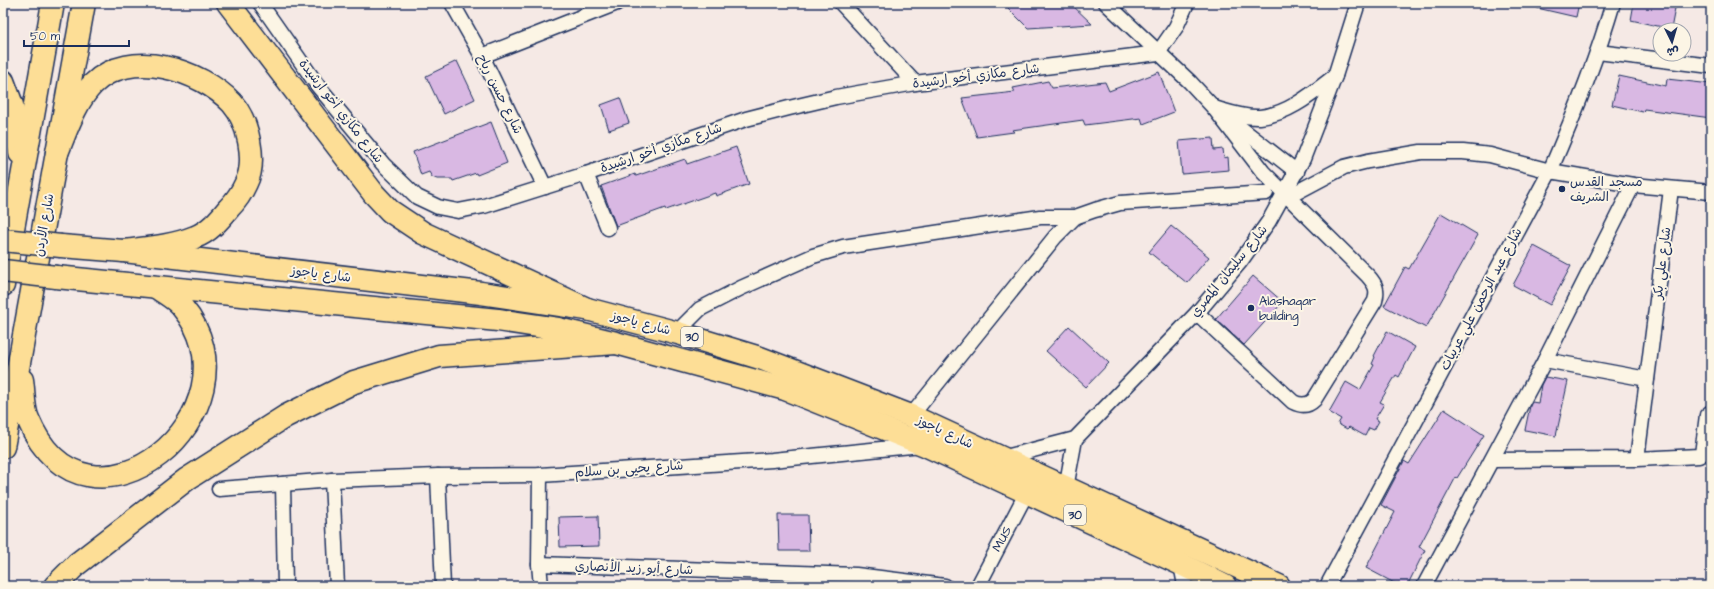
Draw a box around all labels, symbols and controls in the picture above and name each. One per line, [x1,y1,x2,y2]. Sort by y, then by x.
scale bar [24,22,129,48]
north arrow [1652,22,1692,62]
text: 50 m [30,28,61,45]
text: ش [1666,43,1680,59]
street label: شارع حسن رباح [473,51,527,137]
street label: شارع مكازي أخو ارشيدة [295,55,387,167]
street label: شارع مكازي أخو ارشيدة [912,59,1040,93]
street label: شارع مكازي أخو ارشيدة [598,119,724,177]
place label: مسجد القدس الشريف [1570,173,1642,206]
marker: مسجد القدس الشريف [1557,184,1567,194]
street label: شارع الأردن [30,192,58,258]
street label: شارع سليمان المصري [1186,221,1272,321]
street label: شارع عبد الرحمن علي عربيات [1436,224,1528,374]
street label: شارع علي بكر [1649,226,1677,301]
street label: شارع ياجوز [289,261,352,287]
place label: Alashaqar building [1259,292,1316,326]
marker: Alashaqar building [1246,303,1256,313]
street label: شارع ياجوز [609,306,672,340]
road number: 30 [681,327,703,347]
street label: شارع ياجوز [913,411,976,453]
street label: شارع يحيى بن سلام [574,456,684,483]
road number: 30 [1064,505,1086,525]
street label: MUS [988,523,1016,555]
street label: شارع أبو زيد الأنصاري [575,557,693,579]

